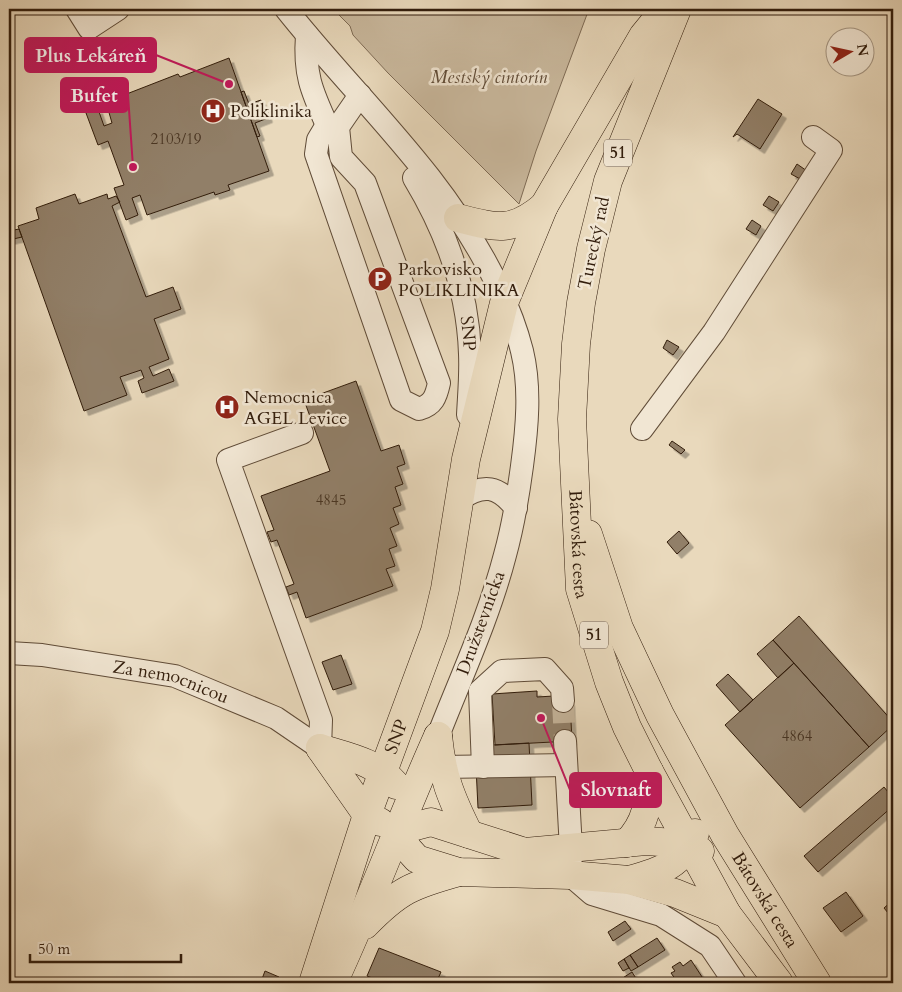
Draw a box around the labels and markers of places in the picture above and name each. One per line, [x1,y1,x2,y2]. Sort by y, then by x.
callout: Plus Lekáreň [25,38,156,72]
callout: Bufet [61,78,128,112]
hospital icon: Poliklinika [200,98,226,124]
place label: Poliklinika [230,99,312,124]
place label: Parkovisko POLIKLINIKA [398,257,520,303]
parking icon: Parkovisko POLIKLINIKA [367,266,393,292]
place label: Nemocnica AGEL Levice [244,385,348,431]
hospital icon: Nemocnica AGEL Levice [214,394,240,420]
callout: Slovnaft [570,773,661,807]

